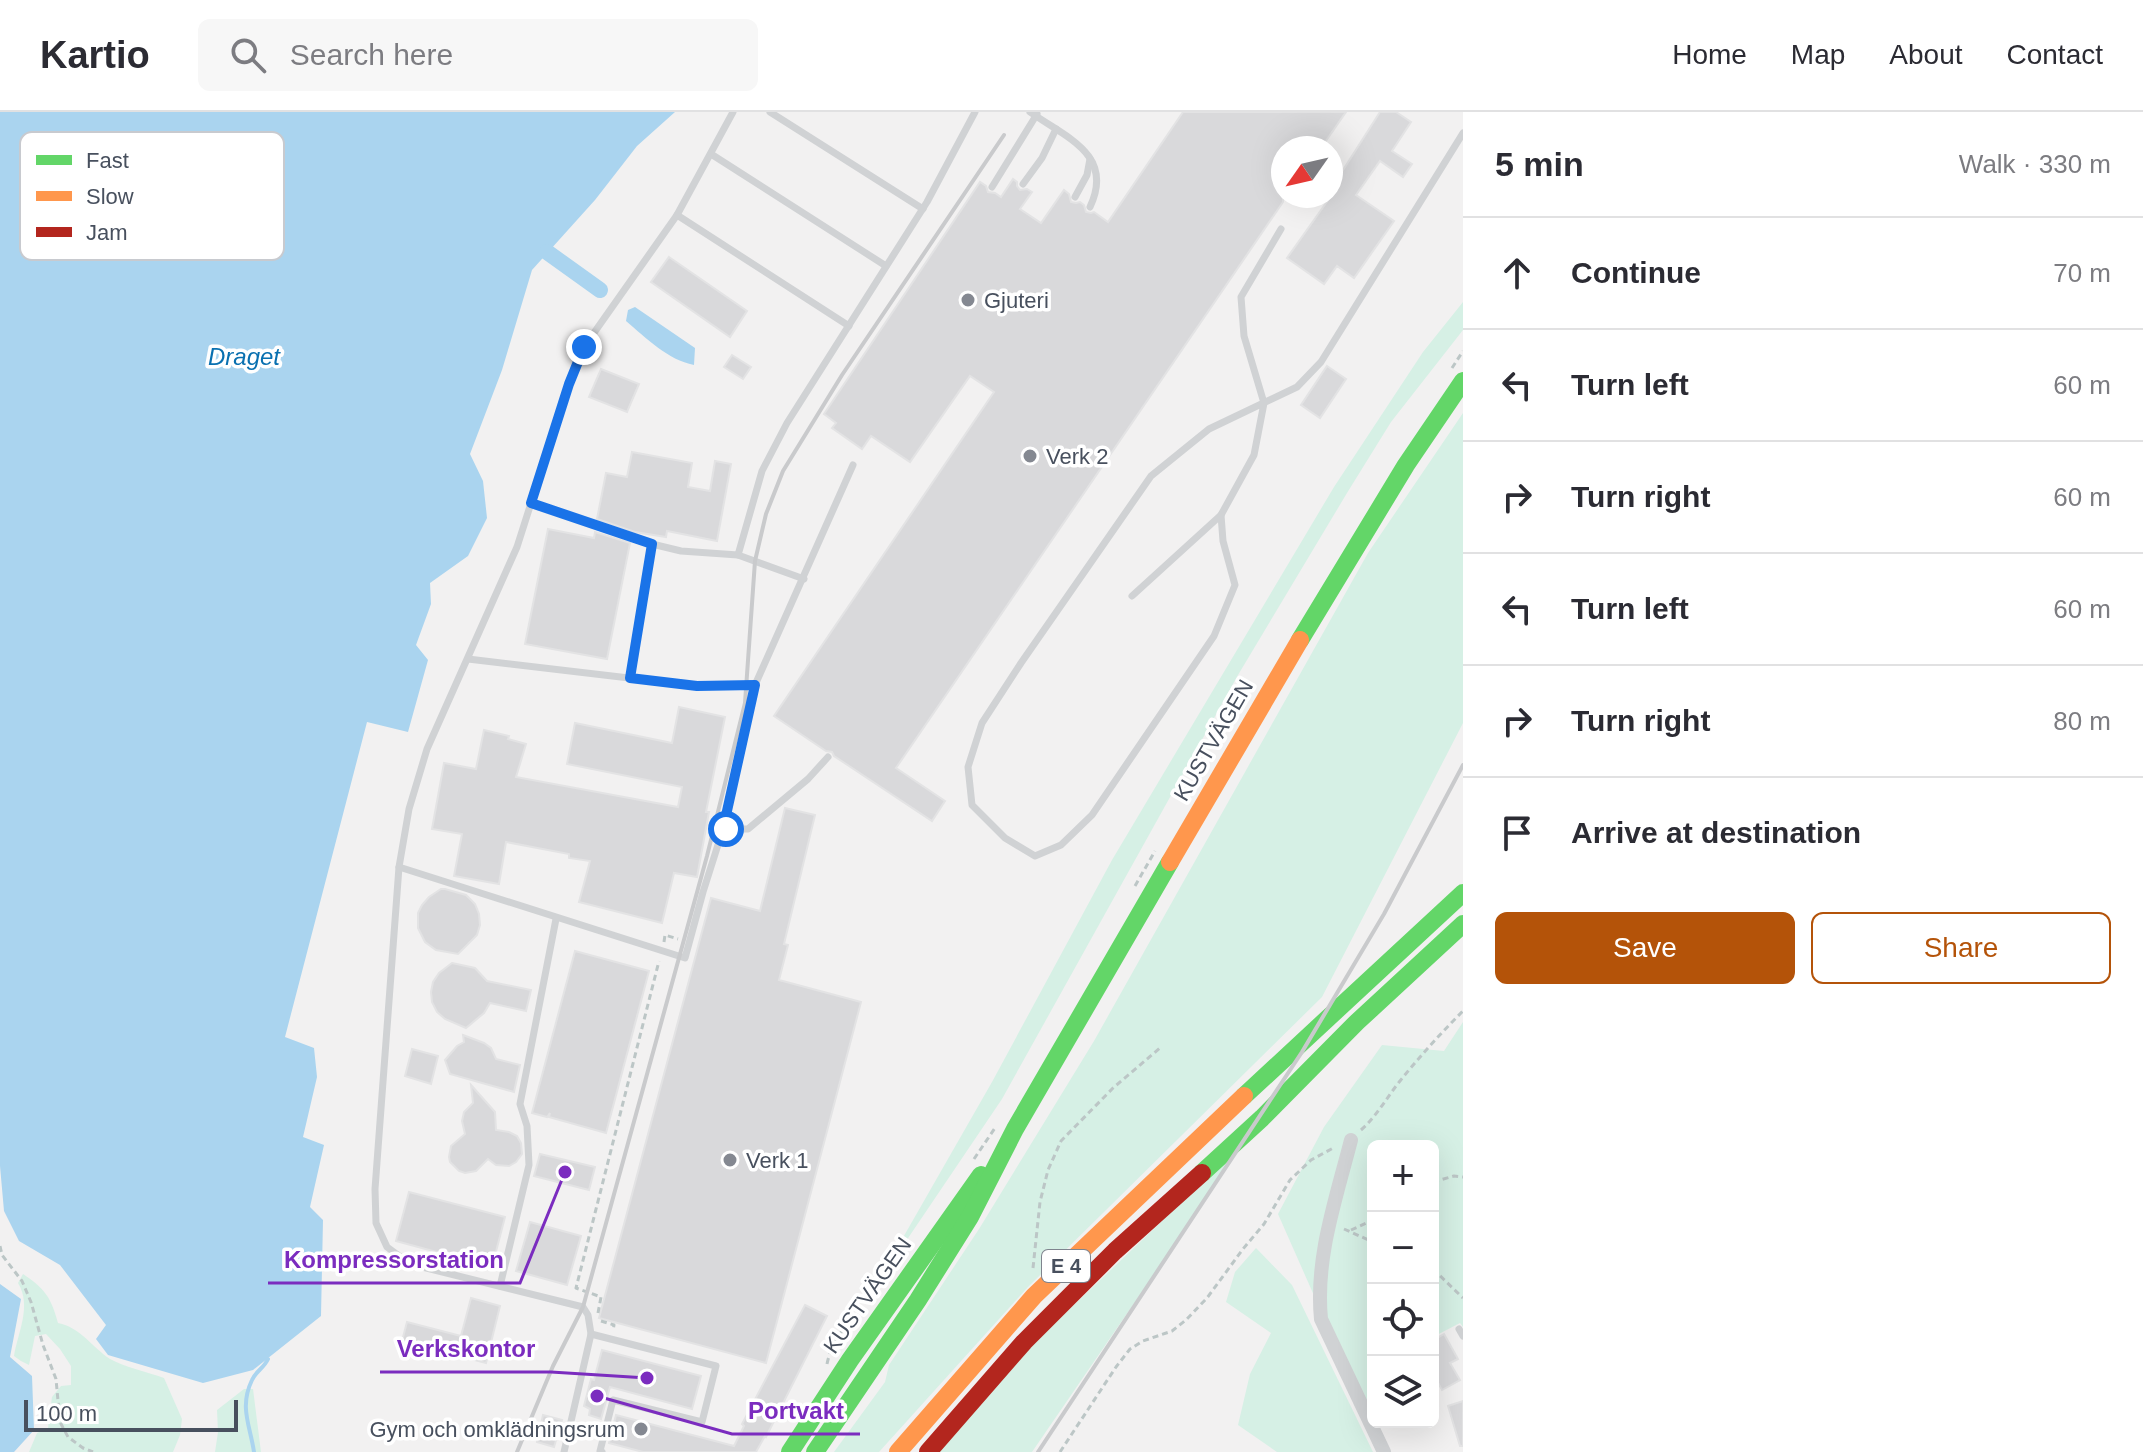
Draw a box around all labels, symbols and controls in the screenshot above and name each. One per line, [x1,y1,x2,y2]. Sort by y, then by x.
search box [198,19,758,91]
icon: search [226,33,270,77]
text: Kartio [40,34,150,76]
text: Search here [290,38,453,71]
text: Home [1672,39,1747,70]
text: Map [1791,39,1845,70]
text: About [1889,39,1963,70]
text: Contact [2007,39,2103,70]
legend [20,132,284,260]
north arrow [1271,136,1343,208]
text: 5 min [1495,145,1584,183]
text: Fast [86,148,129,173]
text: Walk · 330 m [1959,149,2111,179]
text: Slow [86,184,134,209]
text: Jam [86,220,128,245]
icon: ahead [1495,251,1539,295]
text: Continue [1571,256,1701,289]
text: 70 m [2053,258,2111,288]
place label: Gjuteri [984,288,1049,313]
marker: Gjuteri [959,291,977,309]
route end [566,329,602,365]
water label: Draget [208,343,281,370]
icon: left [1495,363,1539,407]
text: Turn left [1571,368,1689,401]
text: 60 m [2053,370,2111,400]
place label: Verk 2 [1046,444,1108,469]
marker: Verk 2 [1021,447,1039,465]
icon: right [1495,475,1539,519]
text: Turn right [1571,480,1710,513]
text: 60 m [2053,482,2111,512]
icon: left [1495,587,1539,631]
text: Turn left [1571,592,1689,625]
text: 60 m [2053,594,2111,624]
street label: KUSTVÄGEN [1169,675,1258,805]
icon: right [1495,699,1539,743]
text: Turn right [1571,704,1710,737]
text: 80 m [2053,706,2111,736]
route start [708,811,744,847]
icon: arrive [1495,811,1539,855]
text: Arrive at destination [1571,816,1861,849]
button: Save [1495,912,1795,984]
button: Share [1811,912,2111,984]
map controls [1367,1140,1439,1428]
button: + [1367,1140,1439,1212]
place label: Verk 1 [746,1148,808,1173]
marker: Verk 1 [721,1151,739,1169]
button: − [1367,1212,1439,1284]
street label: KUSTVÄGEN [818,1233,917,1358]
callout: Kompressorstation [268,1235,520,1283]
text: Kompressorstation [284,1246,504,1273]
road number: E 4 [1042,1250,1090,1282]
button: locate [1367,1284,1439,1356]
callout: Verkskontor [380,1324,551,1372]
text: Verkskontor [397,1335,535,1362]
button: layers [1367,1356,1439,1428]
callout: Portvakt [732,1386,860,1434]
scale bar [24,1396,238,1432]
text: Portvakt [748,1397,844,1424]
text: 100 m [36,1401,97,1426]
place label: Gym och omklädningsrum [369,1417,625,1442]
marker: Gym och omklädningsrum [632,1420,650,1438]

